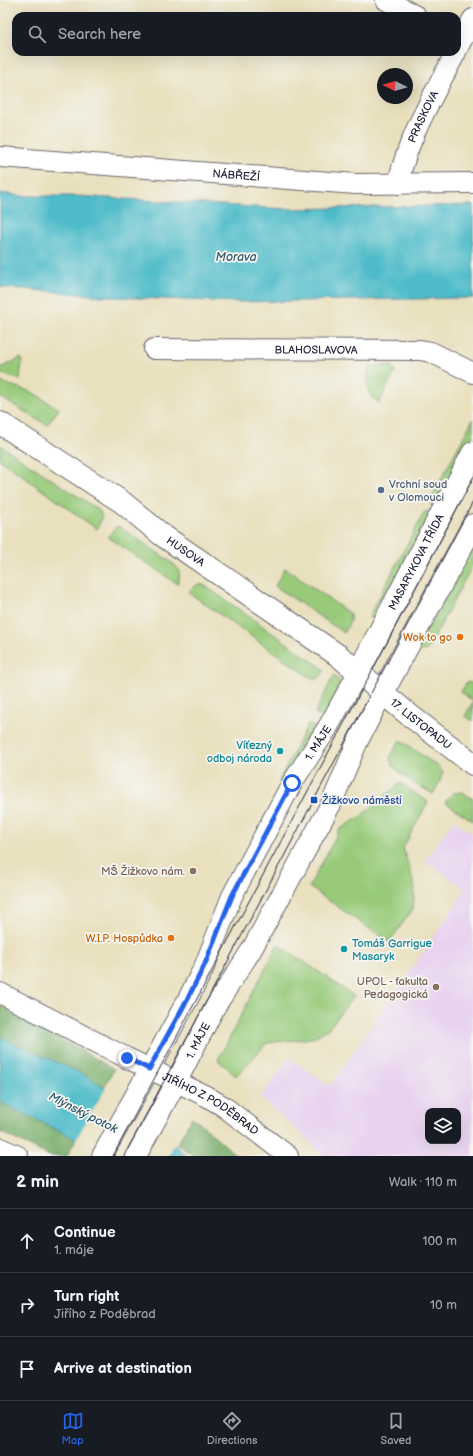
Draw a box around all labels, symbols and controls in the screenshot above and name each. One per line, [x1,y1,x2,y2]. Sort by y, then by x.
search box [12,12,461,56]
icon: search [26,23,48,45]
text: Search here [58,25,141,44]
north arrow [377,68,413,104]
street label: PRASKOVA [405,88,441,144]
street label: NÁBŘEŽÍ [212,166,261,183]
water label: Morava [216,250,257,265]
street label: BLAHOSLAVOVA [274,343,358,356]
place label: Vrchní soud v Olomouci [388,478,447,504]
marker: Vrchní soud v Olomouci [376,485,386,495]
street label: MASARYKOVA TŘÍDA [386,512,447,612]
street label: HUSOVA [164,534,208,569]
place label: Wok to go [403,631,452,644]
marker: Wok to go [455,632,465,642]
street label: 17. LISTOPADU [388,696,454,752]
street label: 1. MÁJE [302,723,334,763]
place label: Víťezný odboj národa [207,739,272,765]
marker: Víťezný odboj národa [275,746,285,756]
route start [283,774,301,792]
place label: Žižkovo náměstí [321,793,402,807]
marker: Žižkovo náměstí [309,795,319,805]
place label: MŠ Žižkovo nám. [101,864,185,878]
marker: MŠ Žižkovo nám. [188,866,198,876]
place label: W.I.P. Hospůdka [86,932,163,945]
marker: W.I.P. Hospůdka [166,933,176,943]
place label: Tomáš Garrigue Masaryk [352,937,433,963]
marker: Tomáš Garrigue Masaryk [339,944,349,954]
place label: UPOL - fakulta Pedagogická [357,975,428,1001]
marker: UPOL - fakulta Pedagogická [431,982,441,992]
street label: 1. MÁJE [183,1020,212,1061]
route end [118,1049,136,1067]
street label: JIŘÍHO Z PODĚBRAD [160,1070,261,1137]
water label: Mlýnský potok [46,1089,121,1137]
map controls [425,1108,461,1144]
button: layers [425,1108,461,1144]
text: 2 min [16,1172,59,1192]
text: Walk · 110 m [389,1174,457,1190]
text: Continue [54,1223,116,1242]
icon: ahead [16,1230,38,1252]
text: 100 m [422,1233,457,1249]
text: 1. máje [54,1242,94,1258]
text: Turn right [54,1287,119,1306]
icon: right [16,1294,38,1316]
text: 10 m [430,1297,457,1313]
text: Jiřího z Poděbrad [54,1306,156,1322]
icon: arrive [16,1358,38,1380]
text: Arrive at destination [54,1359,192,1378]
tab: Map [62,1410,84,1447]
tab: Directions [207,1410,257,1447]
tab: Saved [381,1410,411,1447]

